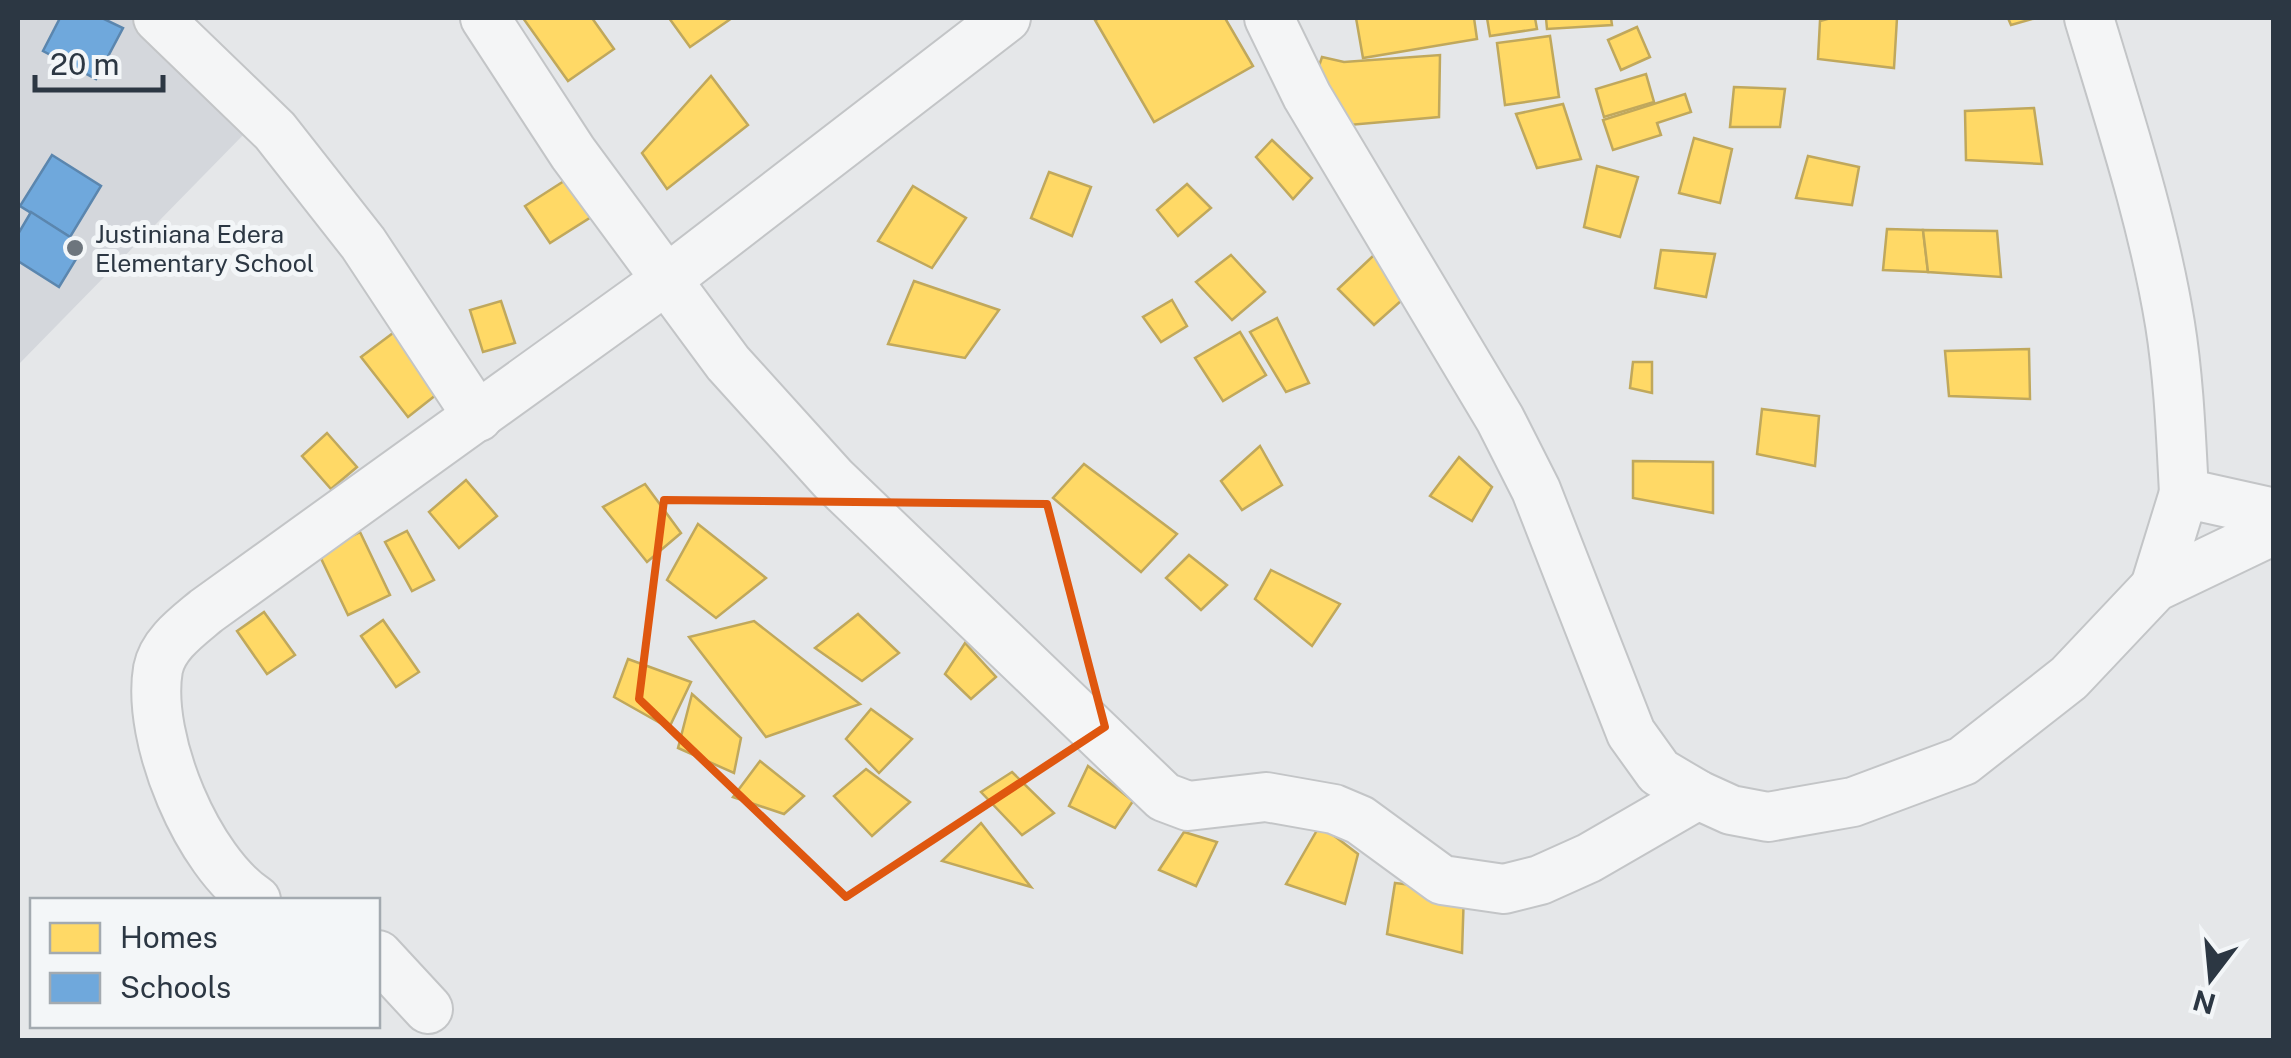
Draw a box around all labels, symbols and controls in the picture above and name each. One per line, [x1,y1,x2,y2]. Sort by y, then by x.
scale bar [35,30,162,92]
text: 20 m [50,46,119,82]
place label: Justiniana Edera Elementary School [95,219,314,278]
marker: Justiniana Edera Elementary School [64,237,86,259]
legend [30,898,380,1028]
text: Homes [120,919,218,955]
north arrow [2161,928,2261,1028]
text: Schools [120,969,231,1005]
text: N [2189,984,2219,1021]

